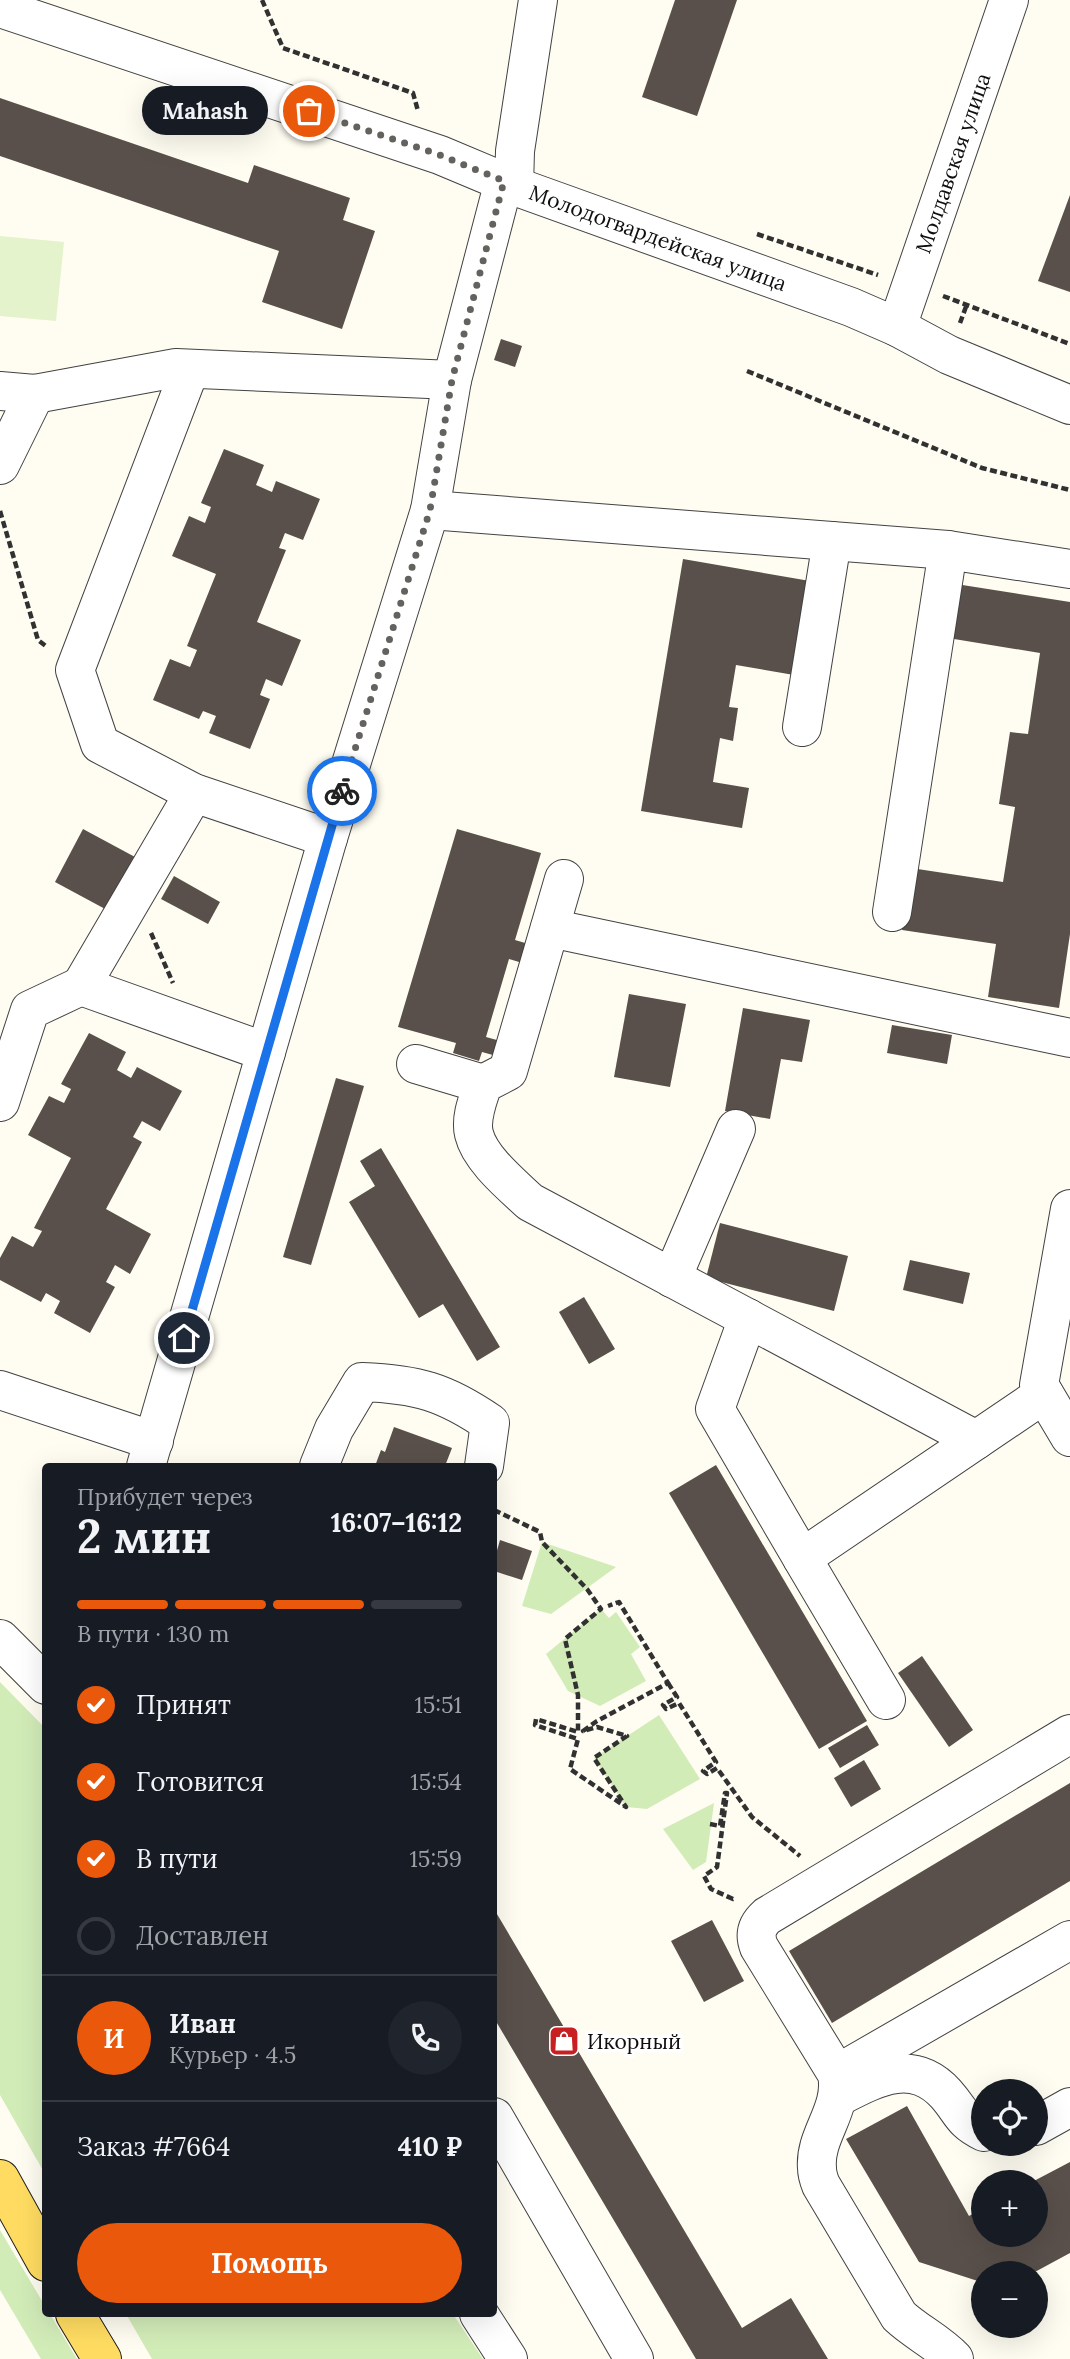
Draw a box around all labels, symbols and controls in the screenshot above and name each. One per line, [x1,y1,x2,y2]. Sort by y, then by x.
street label: Молдавская улица [909,69,997,257]
pin [279,81,339,141]
callout: Mahash [141,86,267,136]
icon: bag [290,92,328,130]
text: Mahash [162,96,248,125]
street label: Молодогвардейская улица [526,179,791,297]
courier [307,756,377,826]
icon: bike [323,772,361,810]
pin [154,1308,214,1368]
icon: home [165,1319,203,1357]
text: Прибудет через [77,1482,253,1511]
text: 16:07–16:12 [331,1506,462,1539]
text: 2 мин [77,1507,211,1566]
text: В пути · 130 m [77,1619,229,1648]
icon: check [77,1686,115,1724]
text: Принят [136,1688,231,1721]
text: 15:51 [414,1690,462,1719]
icon: check [77,1763,115,1801]
text: Готовится [136,1765,264,1798]
text: 15:54 [410,1767,462,1796]
icon: check [77,1840,115,1878]
text: В пути [136,1842,218,1875]
text: 15:59 [410,1844,462,1873]
text: Доставлен [136,1919,269,1952]
button: phone [388,2001,462,2075]
text: Иван [169,2007,236,2040]
text: И [103,2022,125,2055]
shop icon: Икорный [547,2024,581,2058]
place label: Икорный [587,2028,681,2055]
text: Курьер · 4.5 [169,2040,296,2069]
map controls [971,2079,1048,2338]
button: locate [971,2079,1048,2156]
text: Заказ #7664 [77,2130,230,2163]
text: 410 ₽ [398,2130,462,2163]
button: + [971,2170,1048,2247]
button: Помощь [77,2223,462,2303]
button: − [971,2261,1048,2338]

